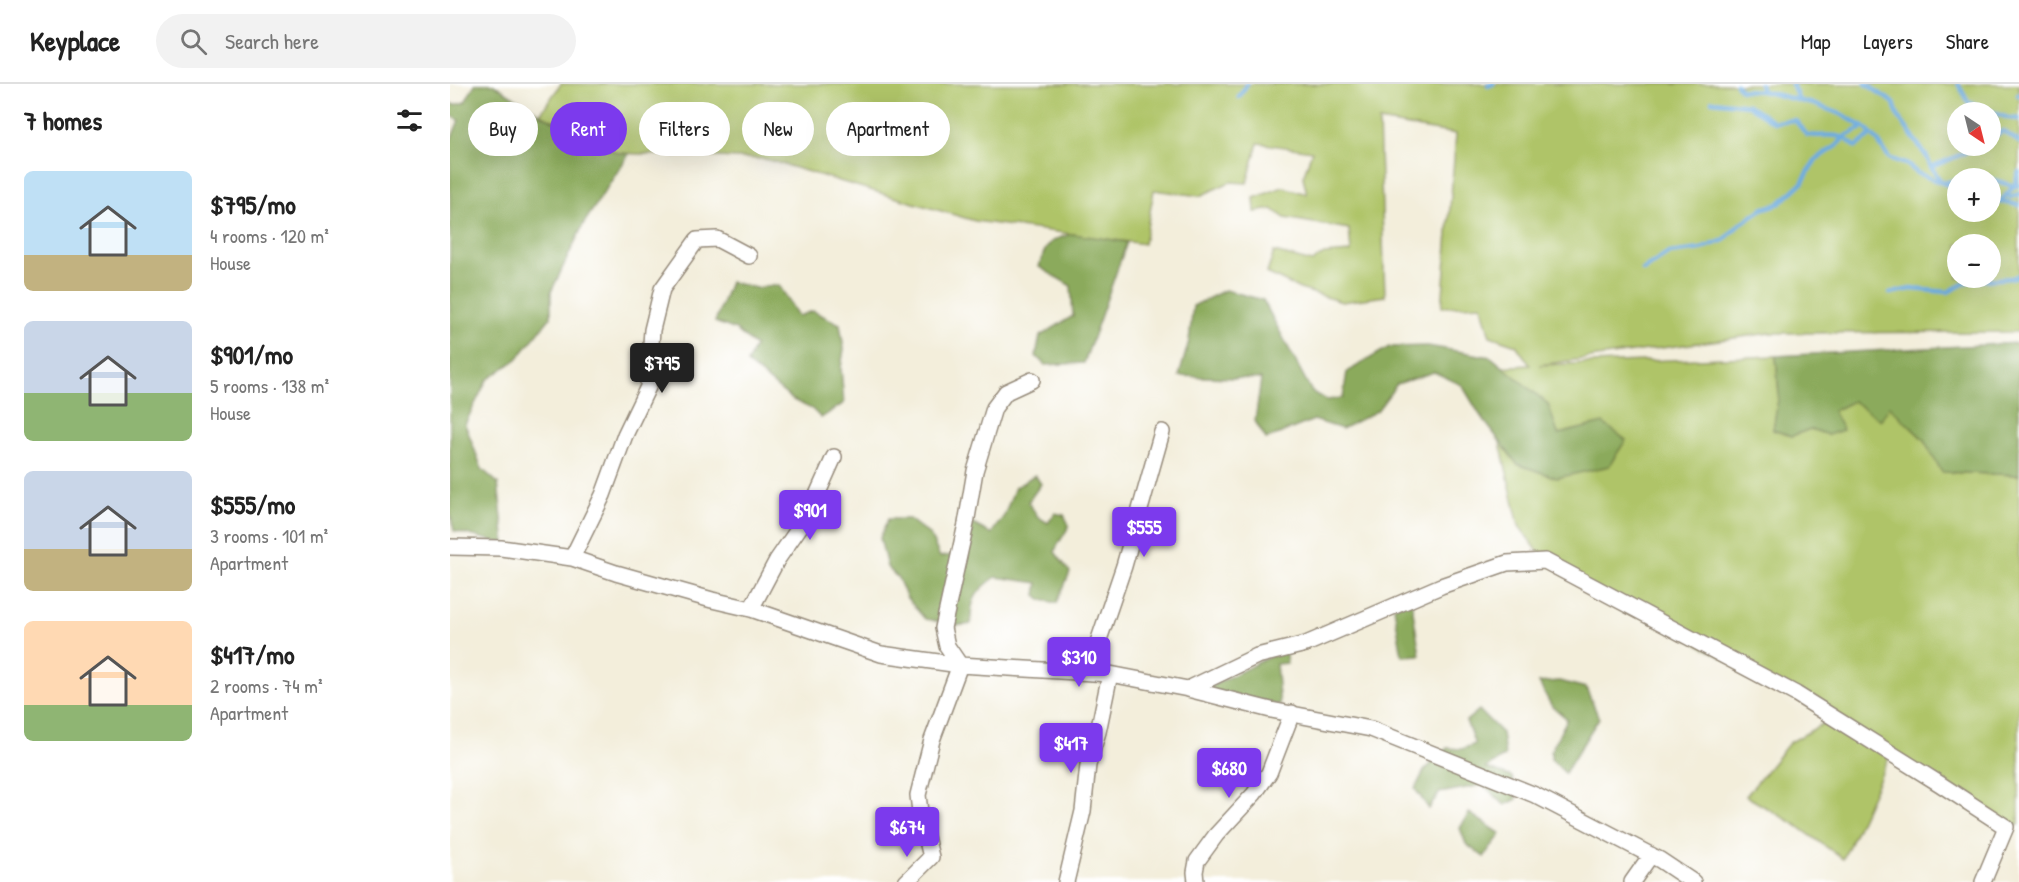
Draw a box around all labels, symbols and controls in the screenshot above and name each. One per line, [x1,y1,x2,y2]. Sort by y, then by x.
search box [156,14,576,68]
text: Keyplace [30,22,120,60]
icon: search [177,25,210,58]
text: Search here [225,26,319,56]
text: Map [1801,27,1830,56]
text: Layers [1863,27,1913,56]
text: Share [1946,27,1989,56]
chip: Buy [468,102,538,156]
chip: Rent [550,102,627,156]
chip: Filters [639,102,730,156]
chip: New [742,102,814,156]
chip: Apartment [826,102,950,156]
north arrow [1947,102,2001,156]
map controls [1947,102,2001,288]
text: 7 homes [24,103,102,138]
icon: filters [393,104,426,137]
button: + [1947,168,2001,222]
text: $795/mo [210,187,296,222]
icon: home [72,195,144,267]
text: 4 rooms · 120 m² [210,222,329,249]
button: − [1947,234,2001,288]
text: House [210,249,251,276]
text: $901/mo [210,337,293,372]
pin: $795 [626,343,698,394]
icon: home [72,345,144,417]
text: $795 [644,349,680,376]
text: 5 rooms · 138 m² [210,372,329,399]
text: House [210,399,251,426]
text: $555/mo [210,487,295,522]
pin: $901 [774,490,846,541]
icon: home [72,495,144,567]
text: $901 [793,496,827,523]
pin: $555 [1108,507,1180,558]
text: $555 [1126,513,1162,540]
text: 3 rooms · 101 m² [210,522,328,549]
text: Apartment [210,549,288,576]
text: $417/mo [210,637,294,672]
pin: $310 [1043,637,1115,688]
text: $310 [1061,643,1097,670]
icon: home [72,645,144,717]
text: 2 rooms · 74 m² [210,672,322,699]
text: Apartment [210,699,288,726]
pin: $417 [1035,723,1107,774]
text: $417 [1054,729,1088,756]
pin: $680 [1193,748,1265,799]
text: $680 [1211,754,1247,781]
pin: $674 [871,807,943,858]
text: $674 [889,813,925,840]

